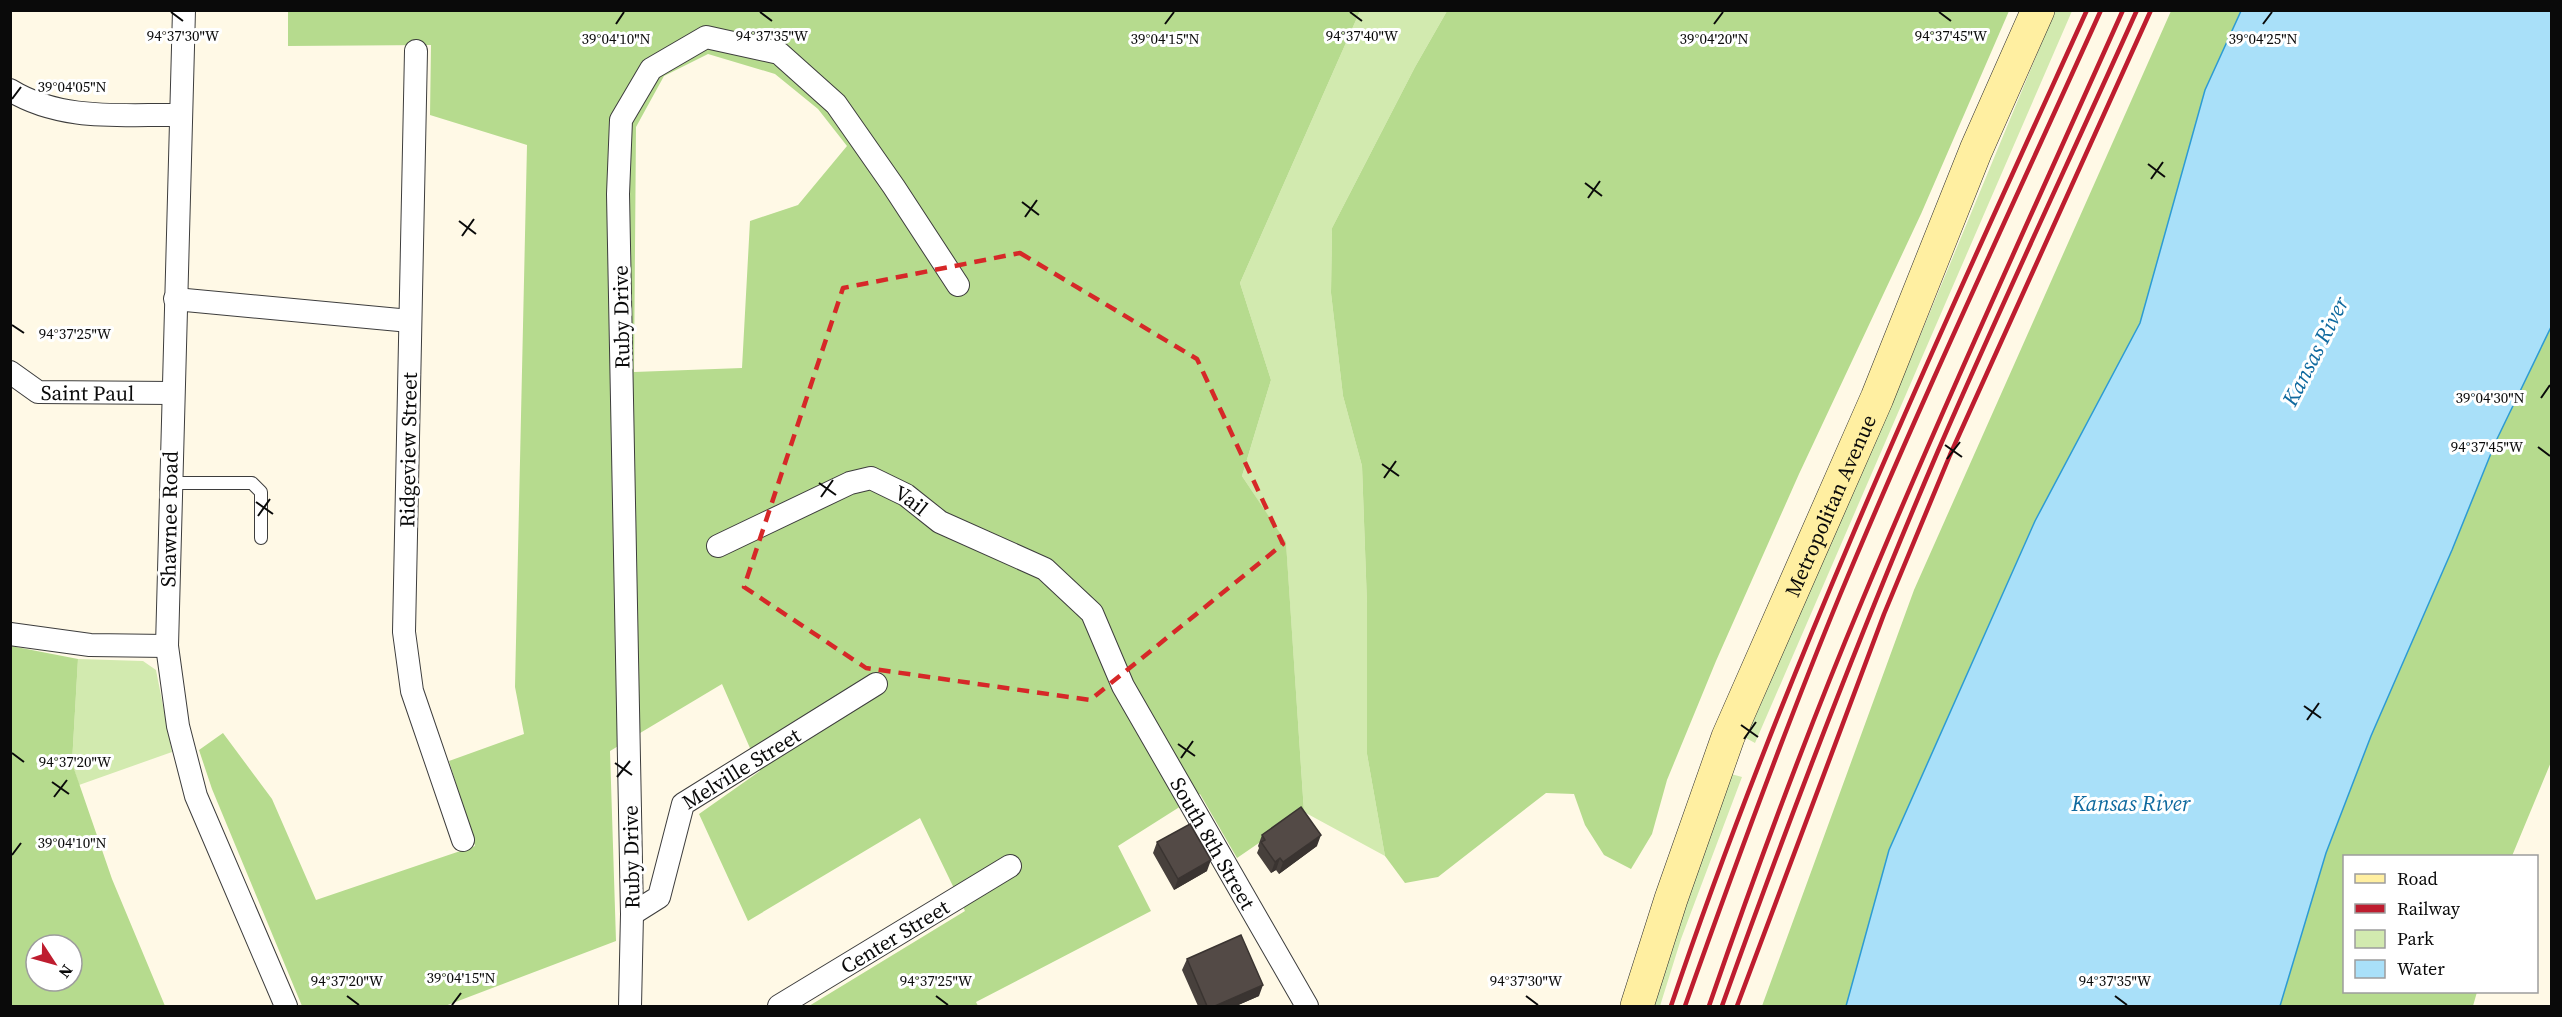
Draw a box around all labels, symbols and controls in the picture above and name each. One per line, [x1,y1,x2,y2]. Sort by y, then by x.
text: 94°37'30"W [147,25,220,46]
text: 94°37'35"W [736,25,809,46]
text: 94°37'40"W [1326,25,1399,46]
text: 94°37'45"W [1915,25,1988,46]
text: 39°04'10"N [581,28,651,49]
text: 39°04'15"N [1130,28,1200,49]
text: 39°04'20"N [1679,28,1749,49]
text: 39°04'25"N [2228,28,2298,49]
text: 39°04'05"N [37,76,107,97]
street label: Ruby Drive [606,265,636,369]
water label: Kansas River [2274,290,2356,412]
text: 94°37'25"W [39,323,112,344]
street label: Ridgeview Street [392,372,424,528]
street label: Saint Paul [41,378,135,407]
text: 39°04'30"N [2455,387,2525,408]
street label: Metropolitan Avenue [1777,410,1883,601]
text: 94°37'45"W [2451,436,2524,457]
street label: Shawnee Road [153,451,185,587]
street label: Vail [890,477,935,522]
street label: Melville Street [676,720,806,816]
text: 94°37'20"W [39,751,112,772]
street label: South 8th Street [1164,772,1263,914]
water label: Kansas River [2070,788,2192,818]
street label: Ruby Drive [616,805,646,909]
text: 39°04'10"N [37,832,107,853]
legend [2343,855,2538,993]
text: Road [2397,866,2438,891]
street label: Center Street [835,892,954,980]
text: Railway [2397,896,2461,921]
text: Park [2397,926,2434,951]
north arrow [24,933,84,993]
text: Water [2397,956,2445,981]
text: N [54,961,78,983]
text: 39°04'15"N [426,967,496,988]
text: 94°37'20"W [311,970,384,991]
text: 94°37'25"W [900,970,973,991]
text: 94°37'30"W [1490,970,1563,991]
text: 94°37'35"W [2079,970,2152,991]

